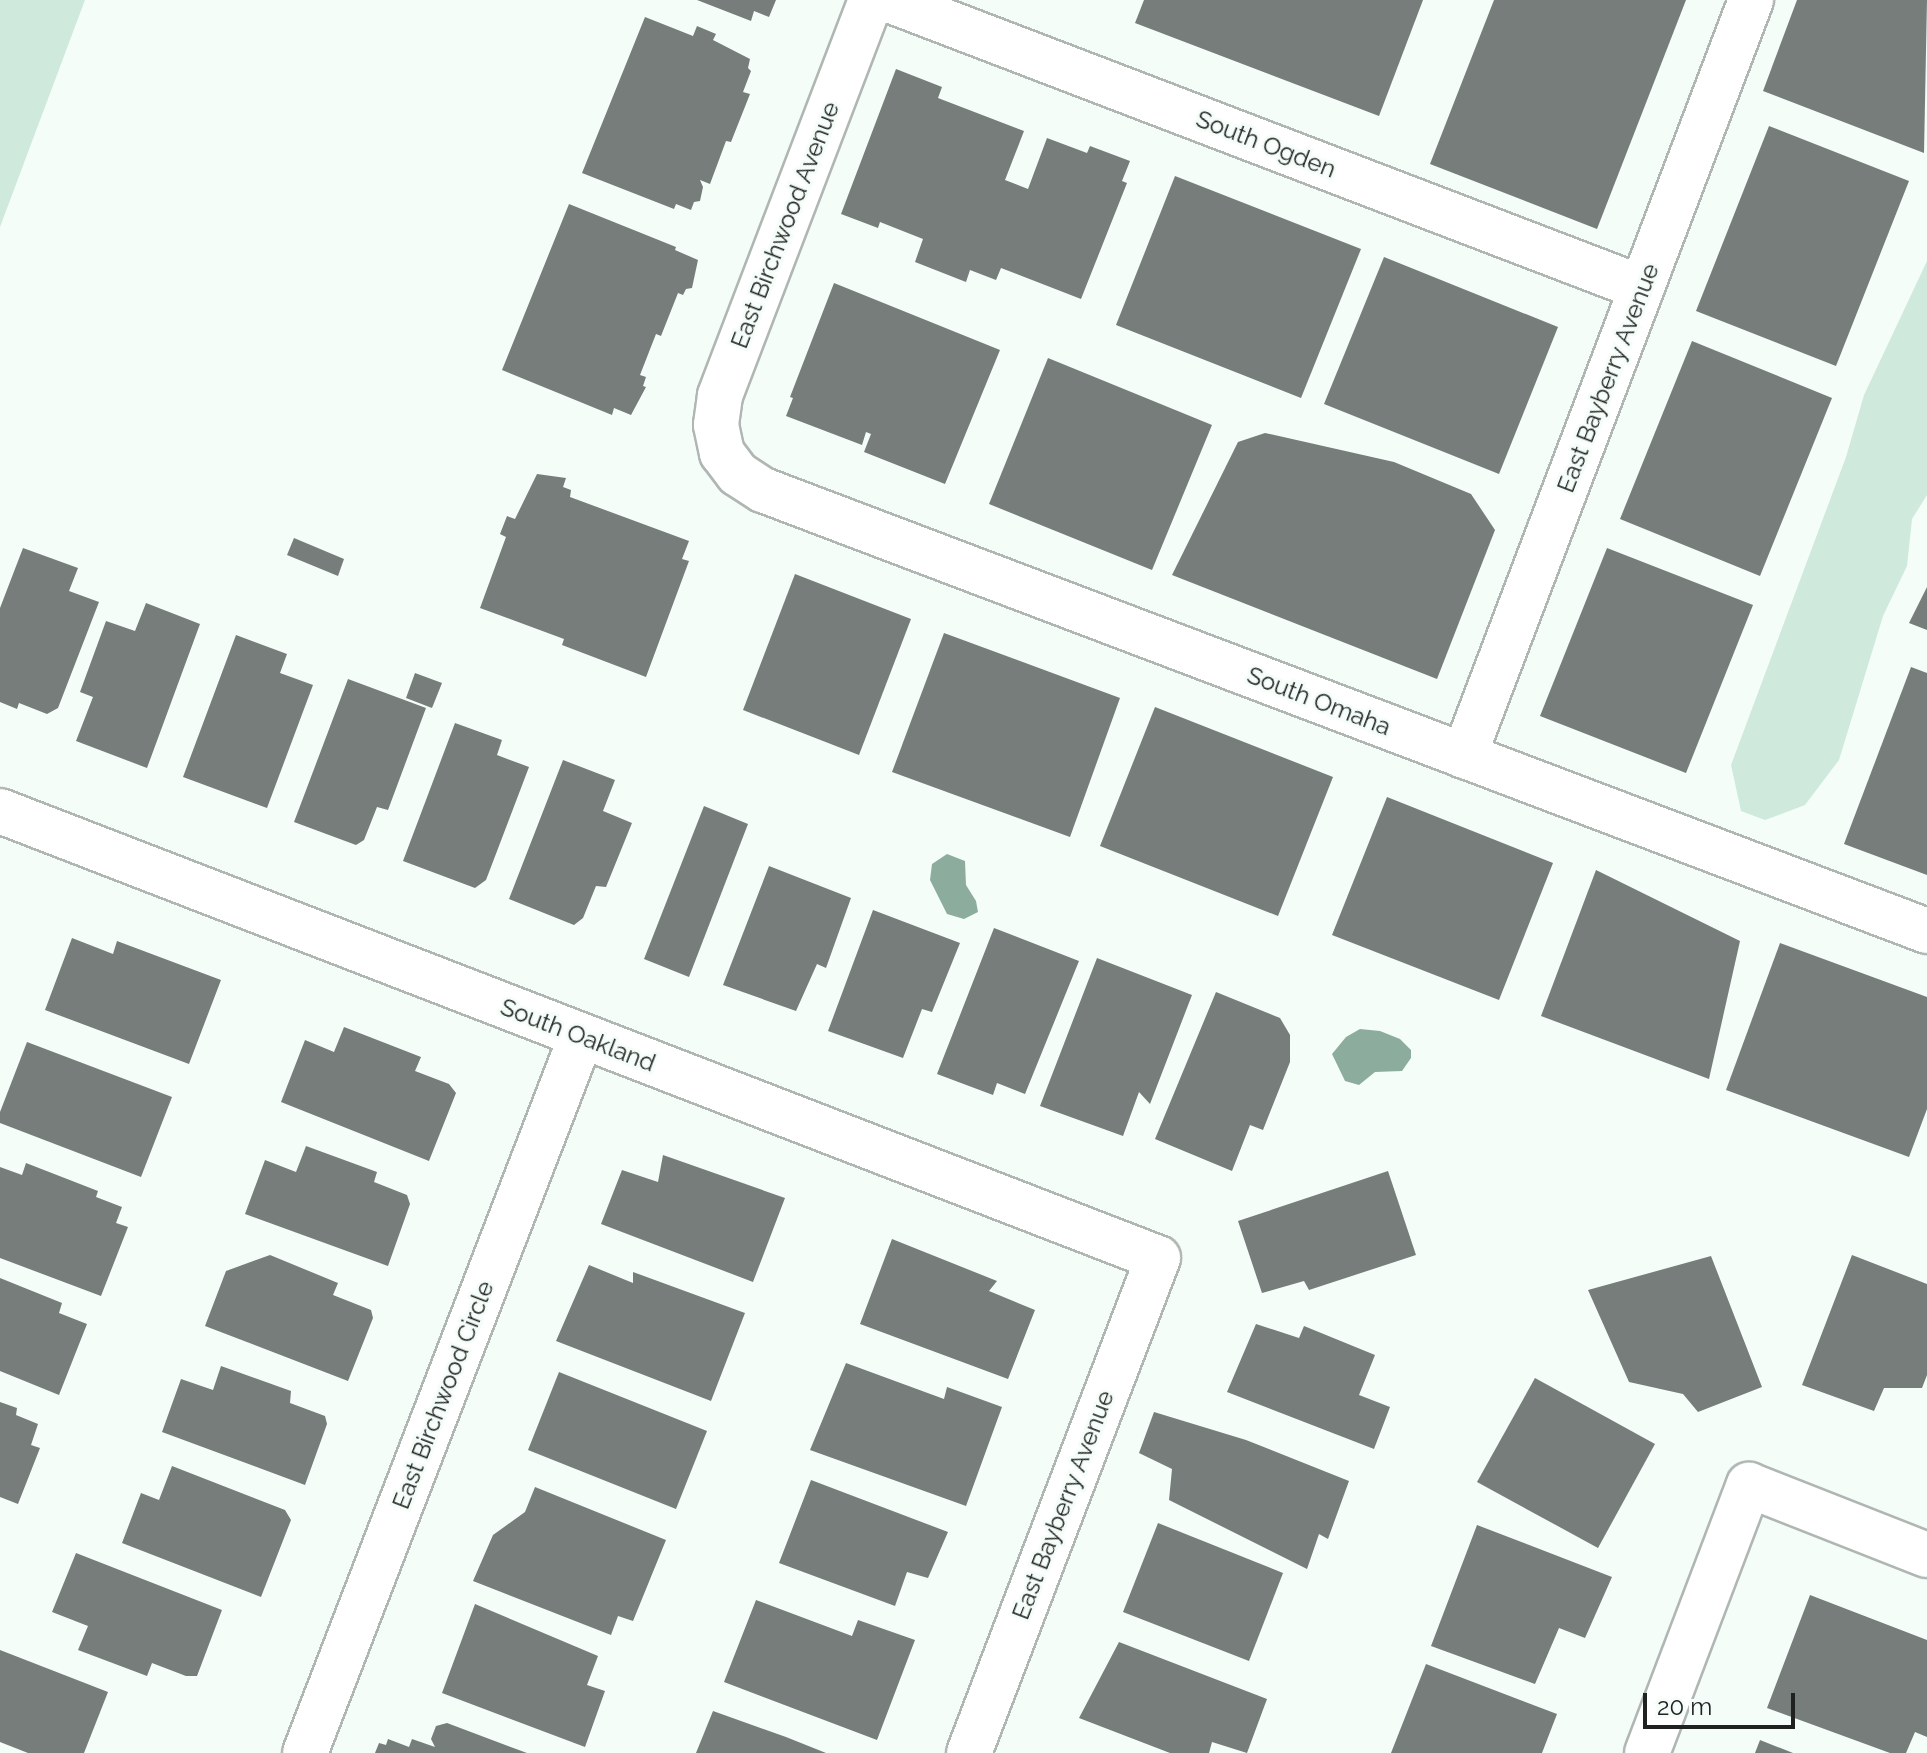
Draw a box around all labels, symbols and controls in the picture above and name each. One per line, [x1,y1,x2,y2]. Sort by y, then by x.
street label: East Birchwood Avenue [725,97,845,353]
street label: South Ogden [1192,104,1340,184]
street label: East Bayberry Avenue [1551,259,1665,497]
street label: South Omaha [1243,660,1395,742]
street label: South Oakland [497,992,659,1078]
street label: East Birchwood Circle [386,1277,500,1513]
street label: East Bayberry Avenue [1006,1386,1120,1624]
scale bar [1647,1677,1799,1727]
text: 20 m [1657,1692,1712,1721]

